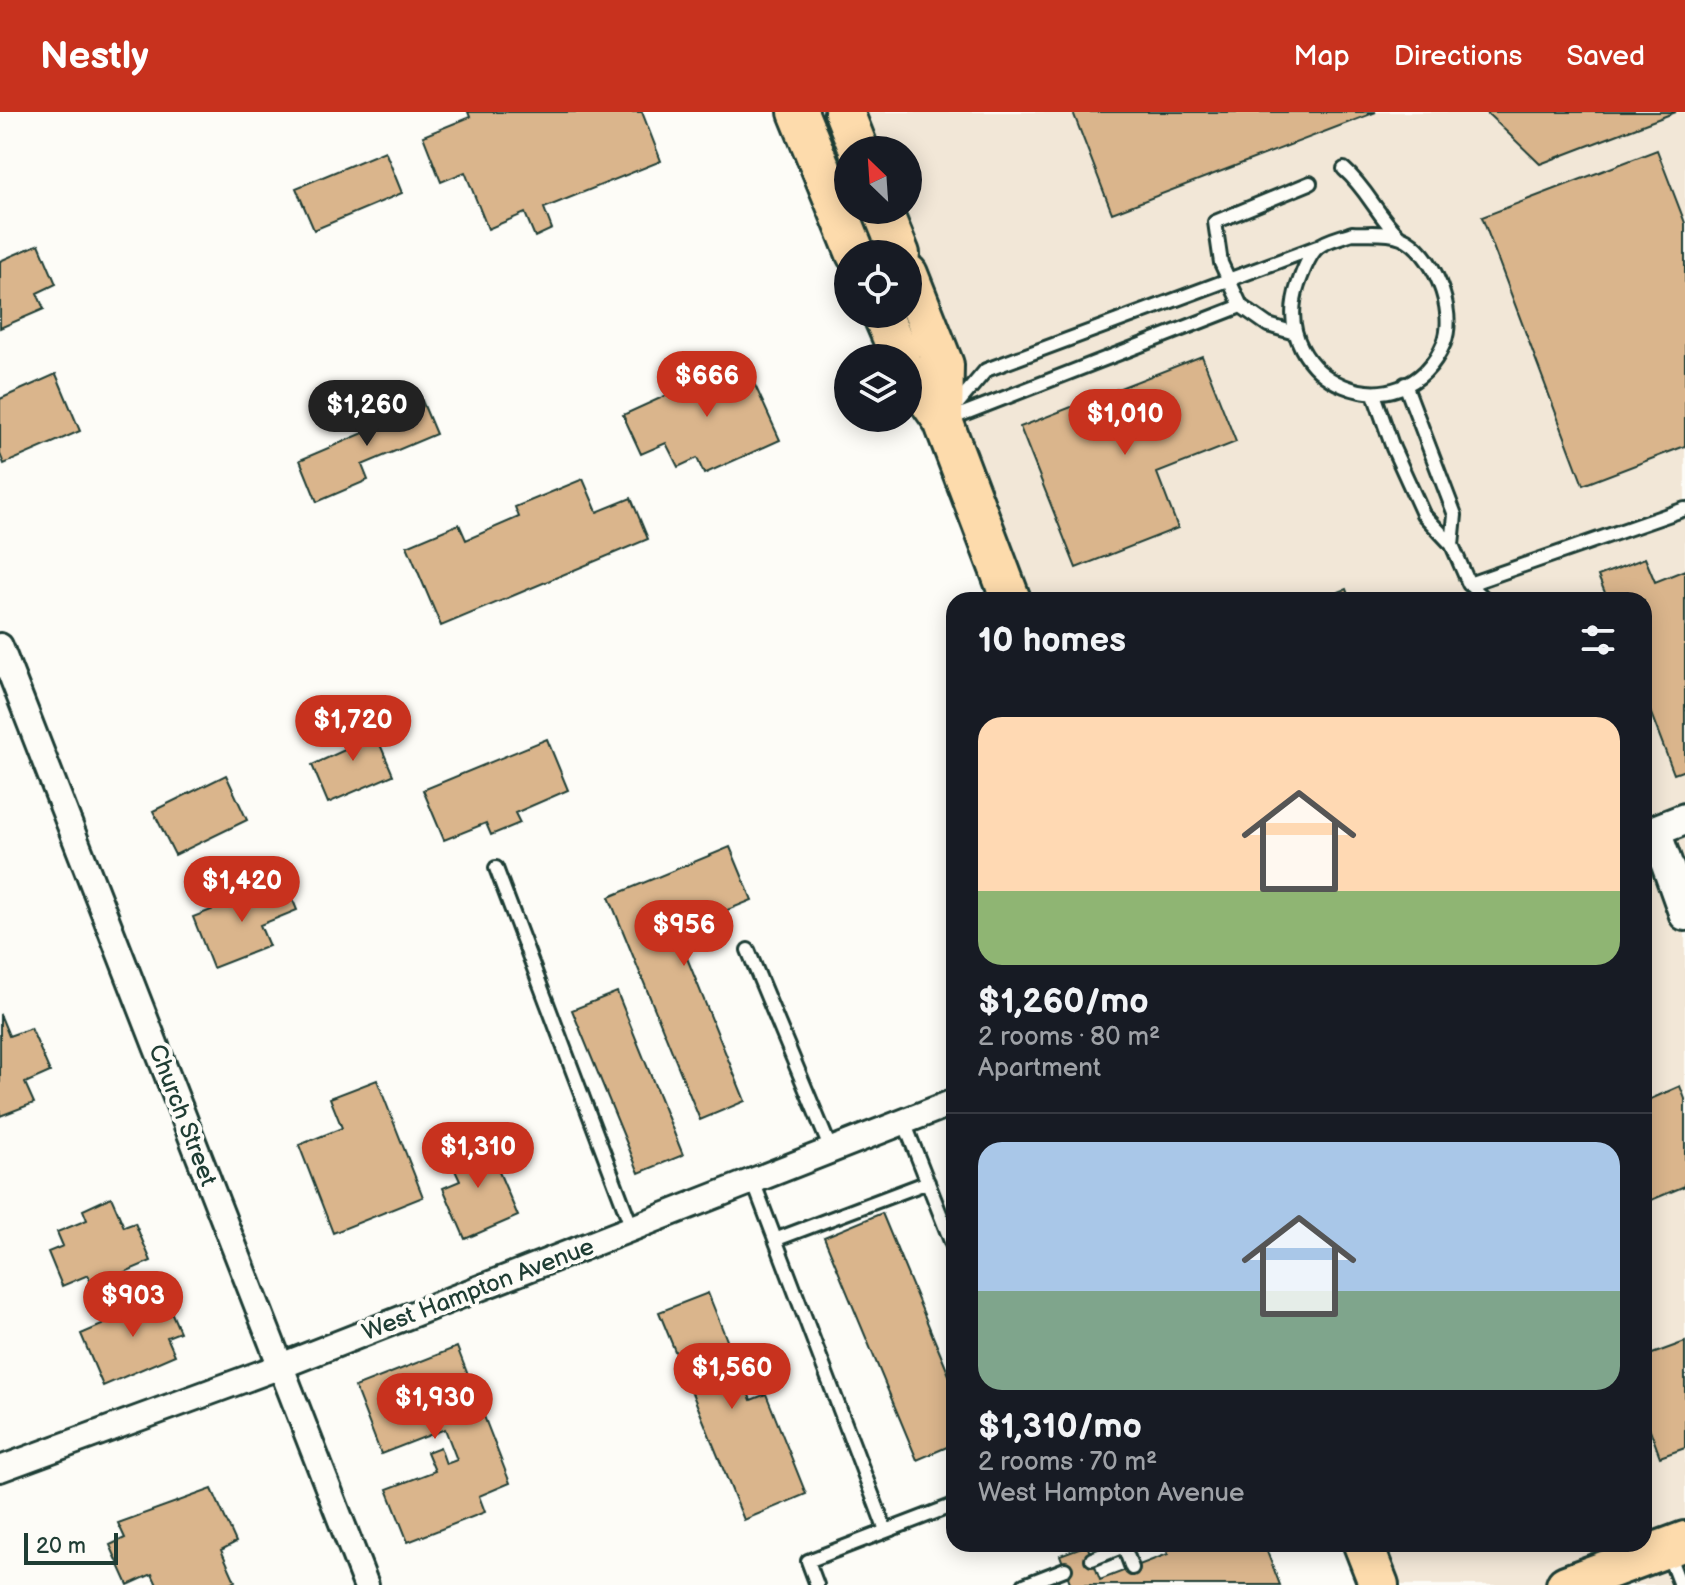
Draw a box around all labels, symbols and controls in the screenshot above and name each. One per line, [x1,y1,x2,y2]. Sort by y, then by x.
text: Nestly [40,34,149,79]
text: Map [1293,40,1350,73]
text: Directions [1394,40,1522,73]
text: Saved [1566,40,1645,73]
north arrow [834,136,922,224]
map controls [834,136,922,432]
button: locate [834,240,922,328]
button: layers [834,344,922,432]
pin: $666 [660,351,754,419]
text: $666 [675,361,739,392]
pin: $1,260 [302,380,432,448]
pin: $1,010 [1060,389,1190,457]
text: $1,260 [326,390,408,421]
text: $1,010 [1086,399,1164,430]
icon: filters [1576,618,1620,662]
text: 10 homes [978,620,1126,661]
pin: $1,720 [288,695,418,763]
text: $1,720 [313,705,393,736]
icon: home [1227,769,1371,913]
pin: $1,420 [177,856,307,924]
text: $1,420 [202,866,282,897]
pin: $956 [637,900,731,968]
text: $956 [652,910,716,941]
text: $1,260/mo [978,981,1149,1022]
text: 2 rooms · 80 m² [978,1022,1160,1053]
street label: Church Street [142,1040,223,1191]
text: Apartment [978,1053,1101,1084]
pin: $1,310 [413,1122,543,1190]
text: $1,310 [440,1132,516,1163]
icon: home [1227,1194,1371,1338]
street label: West Hampton Avenue [358,1232,598,1347]
pin: $903 [86,1271,180,1339]
text: $903 [101,1281,165,1312]
pin: $1,560 [667,1343,797,1411]
text: $1,560 [692,1353,772,1384]
pin: $1,930 [370,1373,500,1441]
text: $1,930 [395,1383,475,1414]
text: $1,310/mo [978,1406,1142,1447]
text: 2 rooms · 70 m² [978,1447,1157,1478]
text: West Hampton Avenue [978,1478,1244,1509]
scale bar [24,1529,118,1565]
text: 20 m [36,1533,86,1560]

